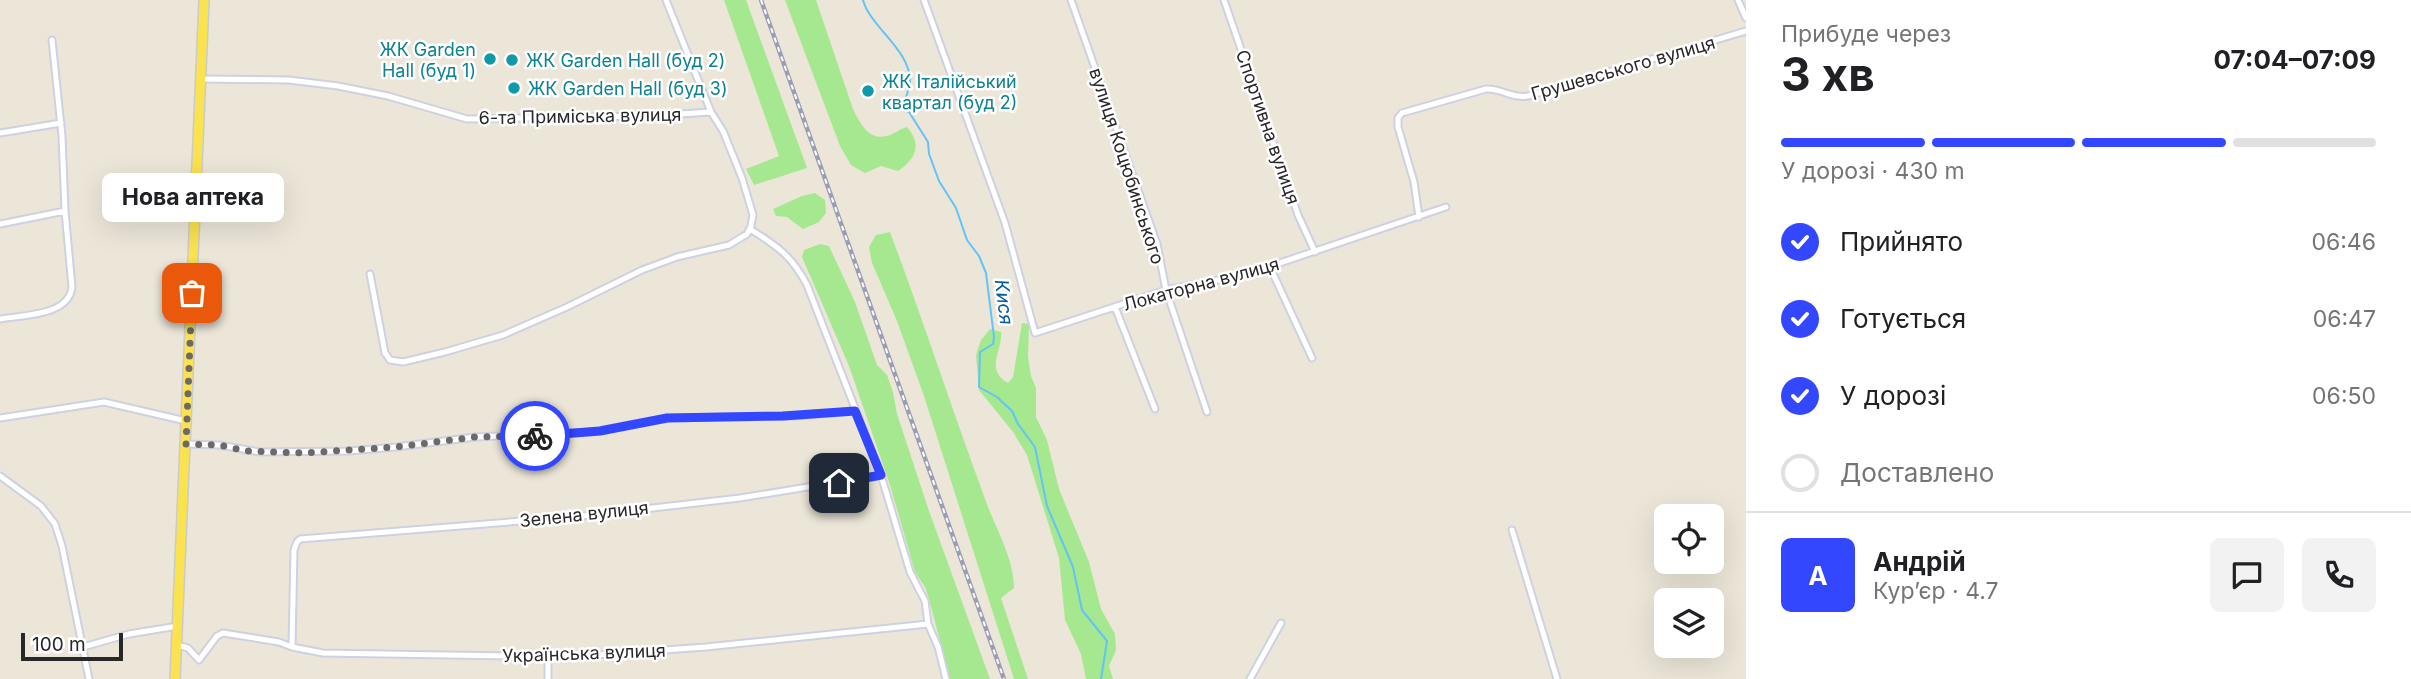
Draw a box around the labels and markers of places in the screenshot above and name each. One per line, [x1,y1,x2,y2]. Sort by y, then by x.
place label: ЖК Garden Hall (буд 1) [379,39,476,81]
place label: ЖК Garden Hall (буд 2) [526,50,725,71]
marker: ЖК Garden Hall (буд 1) [482,51,498,67]
marker: ЖК Garden Hall (буд 2) [504,52,520,68]
place label: ЖК Італійський квартал (буд 2) [882,71,1017,113]
place label: ЖК Garden Hall (буд 3) [528,78,728,99]
marker: ЖК Garden Hall (буд 3) [506,80,522,96]
marker: ЖК Італійський квартал (буд 2) [860,83,876,99]
callout: Нова аптека [101,174,283,223]
pin [162,263,222,323]
pin [809,453,869,513]

